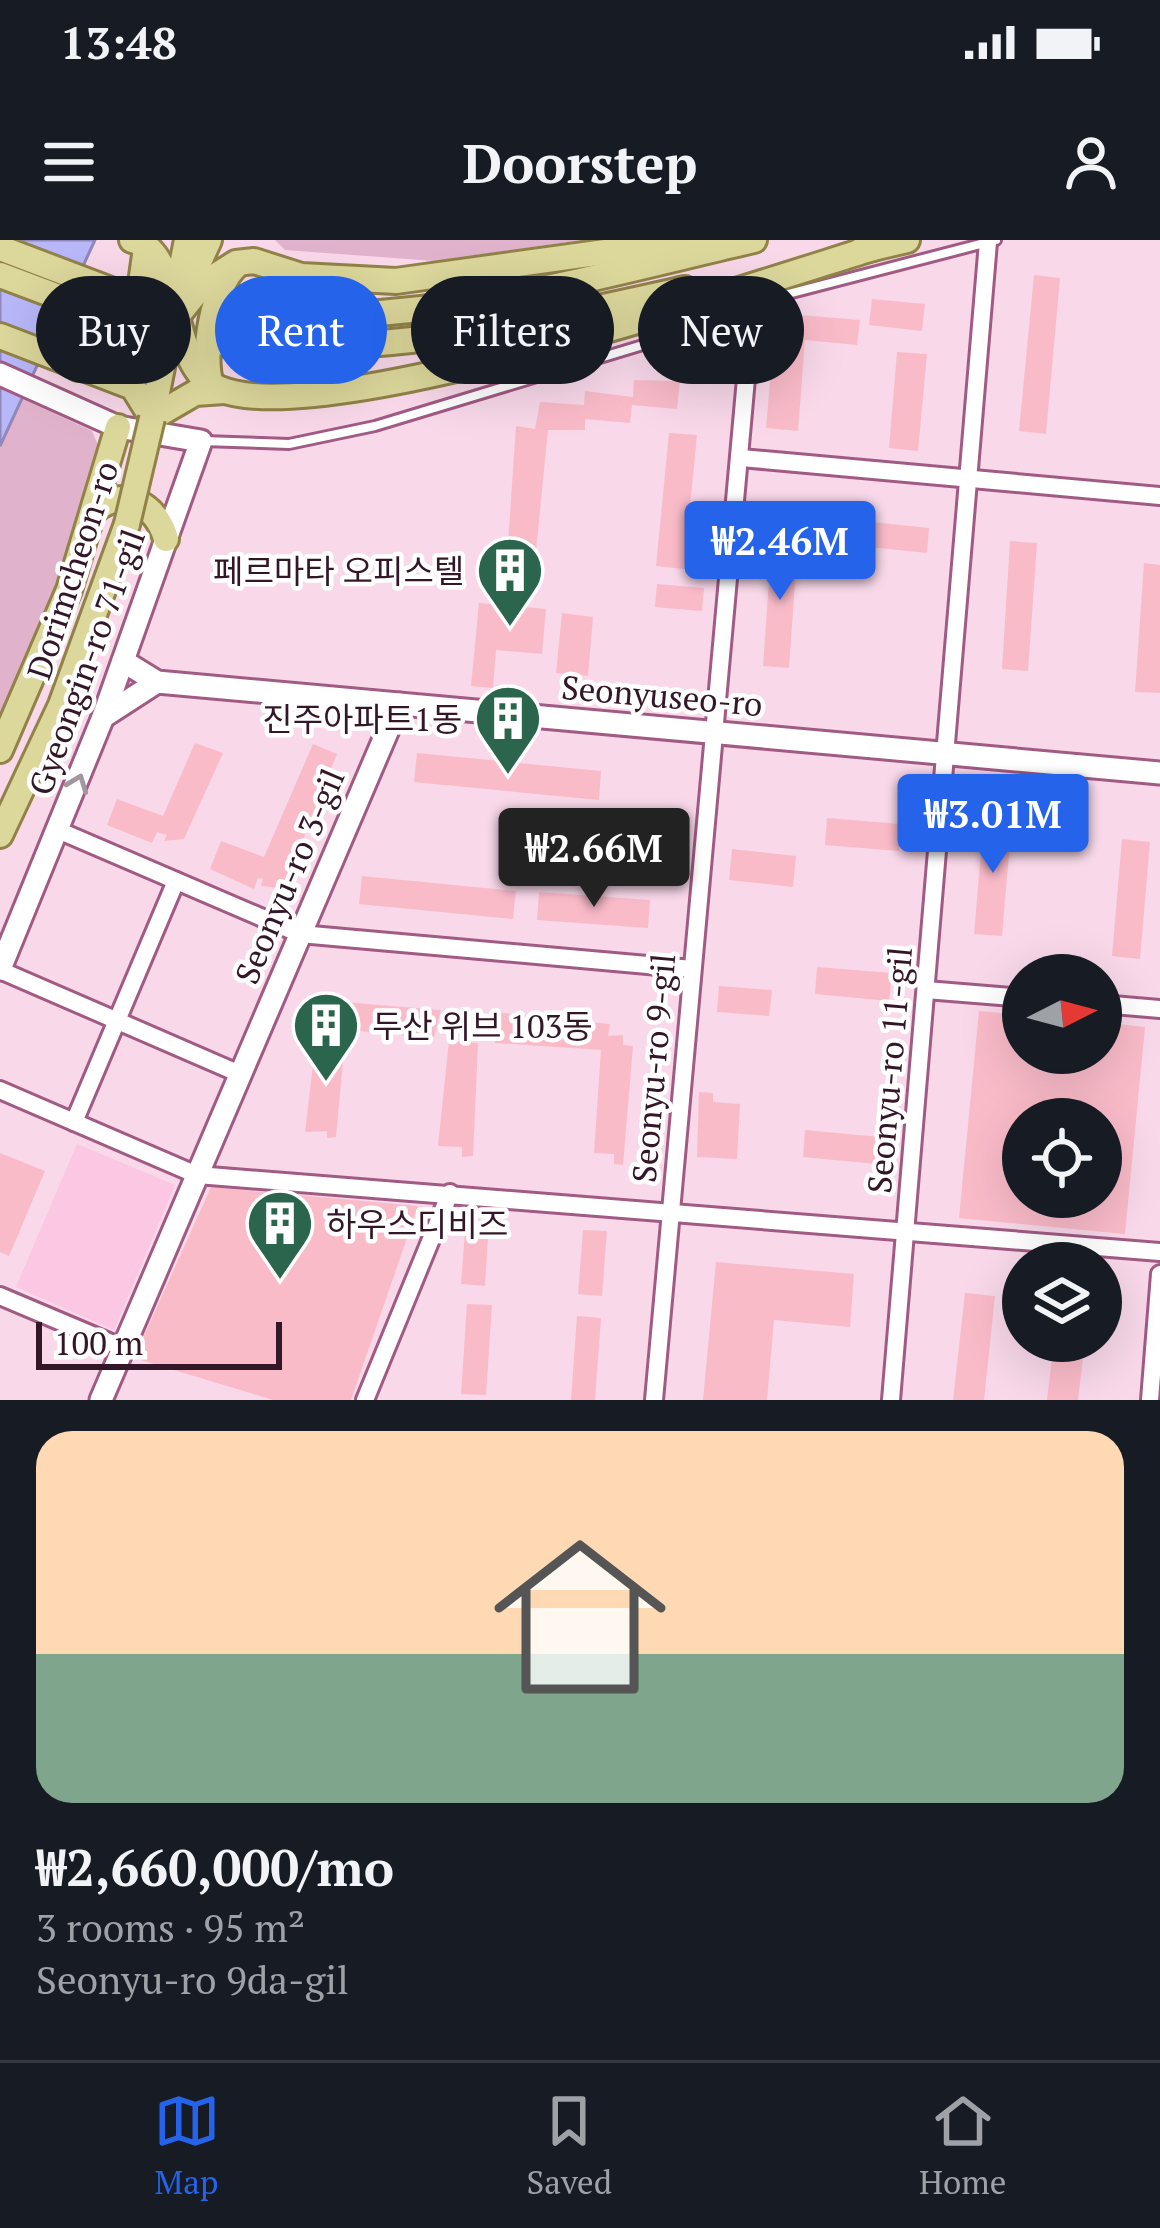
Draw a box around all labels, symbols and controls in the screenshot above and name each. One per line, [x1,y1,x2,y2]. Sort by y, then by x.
text: 13:48 [60,12,177,72]
text: Doorstep [462,127,698,198]
icon: menu [36,129,102,195]
icon: person [1058,129,1124,195]
chip: Buy [36,276,191,384]
chip: Rent [215,276,387,384]
chip: Filters [411,276,614,384]
chip: New [638,276,804,384]
street label: Dorimcheon-ro [17,455,127,685]
pin: ₩2.46M [682,501,878,603]
text: ₩2.46M [712,514,848,566]
street label: Gyeongin-ro 71-gil [18,523,154,801]
building icon: 페르마타 오피스텔 [475,535,545,629]
place label: 페르마타 오피스텔 [213,549,464,592]
street label: Seonyuseo-ro [560,665,764,725]
building icon: 진주아파트1동 [473,683,543,777]
place label: 진주아파트1동 [262,697,462,740]
street label: Seonyu-ro 3-gil [224,762,354,990]
one-way arrow [63,774,88,795]
pin: ₩3.01M [895,774,1091,876]
text: ₩3.01M [925,787,1061,839]
pin: ₩2.66M [496,808,692,910]
text: ₩2.66M [526,821,662,873]
street label: Seonyu-ro 11-gil [857,945,921,1195]
street label: Seonyu-ro 9-gil [622,952,684,1184]
north arrow [1002,954,1122,1074]
map controls [1002,954,1122,1362]
building icon: 두산 위브 103동 [291,990,361,1084]
place label: 두산 위브 103동 [372,1004,593,1047]
button: locate [1002,1098,1122,1218]
building icon: 하우스디비즈 [245,1188,315,1282]
place label: 하우스디비즈 [326,1202,508,1245]
button: layers [1002,1242,1122,1362]
scale bar [36,1316,282,1369]
text: 100 m [54,1321,143,1364]
icon: home [472,1509,688,1725]
text: ₩2,660,000/mo [36,1833,394,1901]
text: 3 rooms · 95 m² [36,1901,305,1953]
text: Seonyu-ro 9da-gil [36,1953,349,2005]
tab: Map [154,2088,220,2203]
tab: Saved [527,2088,612,2203]
tab: Home [919,2088,1006,2203]

